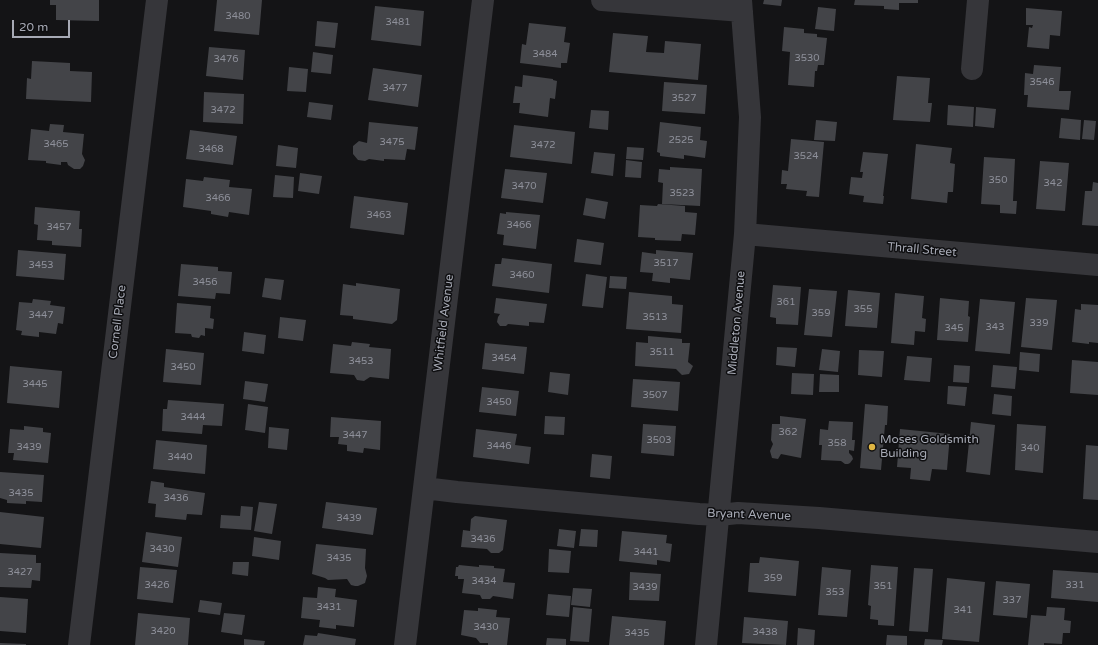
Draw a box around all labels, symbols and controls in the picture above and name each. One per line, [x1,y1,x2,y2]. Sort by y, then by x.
house number: 3480 [225,10,251,22]
scale bar [14,12,72,38]
house number: 3481 [385,16,411,28]
text: 20 m [19,20,48,34]
house number: 3484 [532,48,558,60]
house number: 3530 [794,52,820,64]
house number: 3476 [213,53,239,65]
house number: 3546 [1029,76,1055,88]
house number: 3477 [382,82,408,94]
house number: 3527 [671,92,697,104]
house number: 3472 [210,104,236,116]
house number: 2525 [668,134,694,146]
house number: 3475 [379,136,405,148]
house number: 3465 [43,138,69,150]
house number: 3472 [530,139,556,151]
house number: 3468 [198,143,224,155]
house number: 3524 [793,150,819,162]
house number: 350 [989,174,1007,186]
house number: 342 [1044,177,1062,189]
house number: 3470 [511,180,537,192]
house number: 3523 [669,187,695,199]
house number: 3466 [205,192,231,204]
house number: 3463 [366,209,392,221]
house number: 3466 [506,219,532,231]
house number: 3457 [46,221,72,233]
street label: Thrall Street [887,240,957,260]
house number: 3517 [653,257,679,269]
house number: 3453 [28,259,54,271]
house number: 3460 [509,269,535,281]
street label: Middleton Avenue [725,270,749,376]
street label: Whitfield Avenue [431,273,457,373]
house number: 3456 [192,276,218,288]
street label: Cornell Place [106,284,130,360]
house number: 361 [777,296,795,308]
house number: 355 [854,303,872,315]
house number: 359 [812,307,830,319]
house number: 3447 [28,309,54,321]
house number: 3513 [642,311,668,323]
house number: 339 [1030,317,1048,329]
house number: 343 [986,321,1004,333]
house number: 345 [945,322,963,334]
house number: 3511 [649,346,675,358]
house number: 3454 [491,352,517,364]
house number: 3453 [348,355,374,367]
house number: 3450 [170,361,196,373]
house number: 3445 [22,378,48,390]
house number: 3507 [642,389,668,401]
house number: 3450 [486,396,512,408]
house number: 3444 [180,411,206,423]
house number: 362 [779,426,797,438]
house number: 3447 [342,429,368,441]
place label: Moses Goldsmith Building [880,433,979,461]
house number: 3503 [646,434,672,446]
house number: 358 [828,437,846,449]
house number: 3446 [486,440,512,452]
house number: 3439 [16,441,42,453]
marker: Moses Goldsmith Building [867,442,877,452]
house number: 340 [1021,442,1039,454]
house number: 3440 [167,451,193,463]
house number: 3435 [8,487,34,499]
house number: 3436 [163,492,189,504]
street label: Bryant Avenue [707,506,791,524]
house number: 3439 [336,512,362,524]
house number: 3436 [470,533,496,545]
house number: 3430 [149,543,175,555]
house number: 3441 [633,546,659,558]
house number: 3435 [326,552,352,564]
house number: 3427 [7,566,33,578]
house number: 359 [764,572,782,584]
house number: 3434 [471,575,497,587]
house number: 3426 [144,579,170,591]
house number: 331 [1066,579,1084,591]
house number: 351 [874,580,892,592]
house number: 3439 [632,581,658,593]
house number: 353 [826,586,844,598]
house number: 337 [1003,594,1021,606]
house number: 3431 [316,601,342,613]
house number: 341 [954,604,972,616]
house number: 3430 [473,621,499,633]
house number: 3420 [150,625,176,637]
house number: 3438 [752,626,778,638]
house number: 3435 [624,627,650,639]

